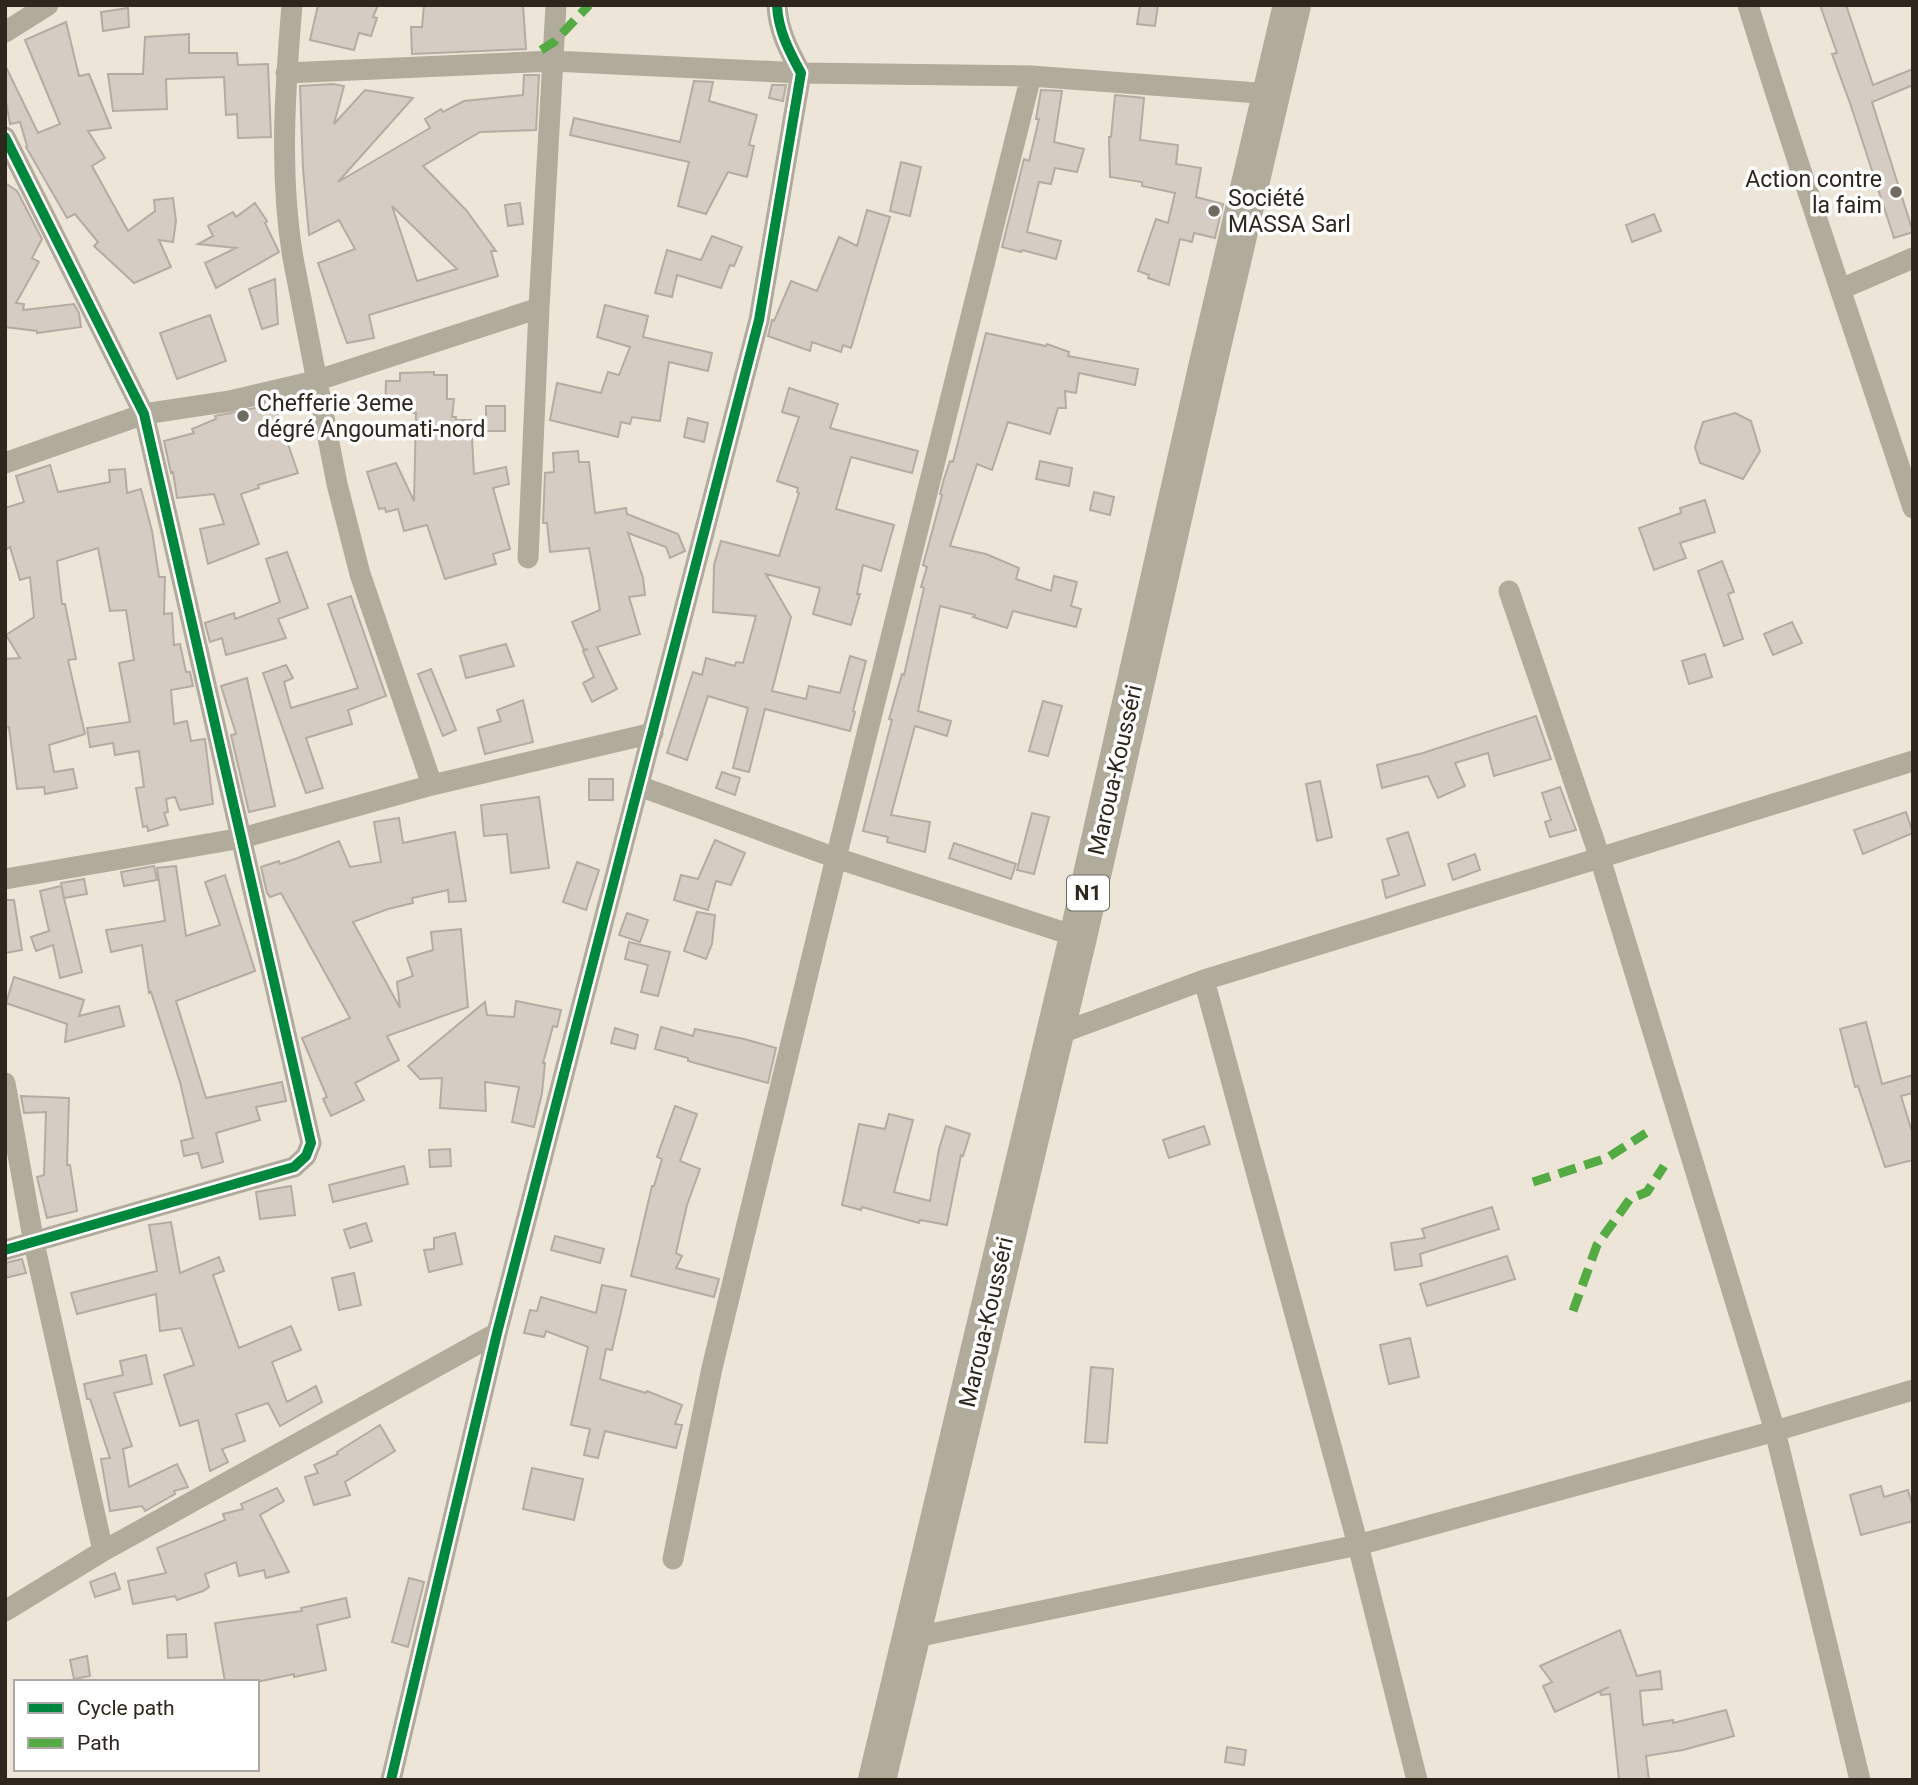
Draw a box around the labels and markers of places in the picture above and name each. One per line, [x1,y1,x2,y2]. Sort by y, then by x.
place label: Action contre la faim [1745,166,1882,219]
marker: Action contre la faim [1888,184,1904,200]
place label: Société MASSA Sarl [1228,185,1351,238]
marker: Société MASSA Sarl [1206,203,1222,219]
place label: Chefferie 3eme dégré Angoumati-nord [257,390,486,443]
marker: Chefferie 3eme dégré Angoumati-nord [235,408,251,424]

